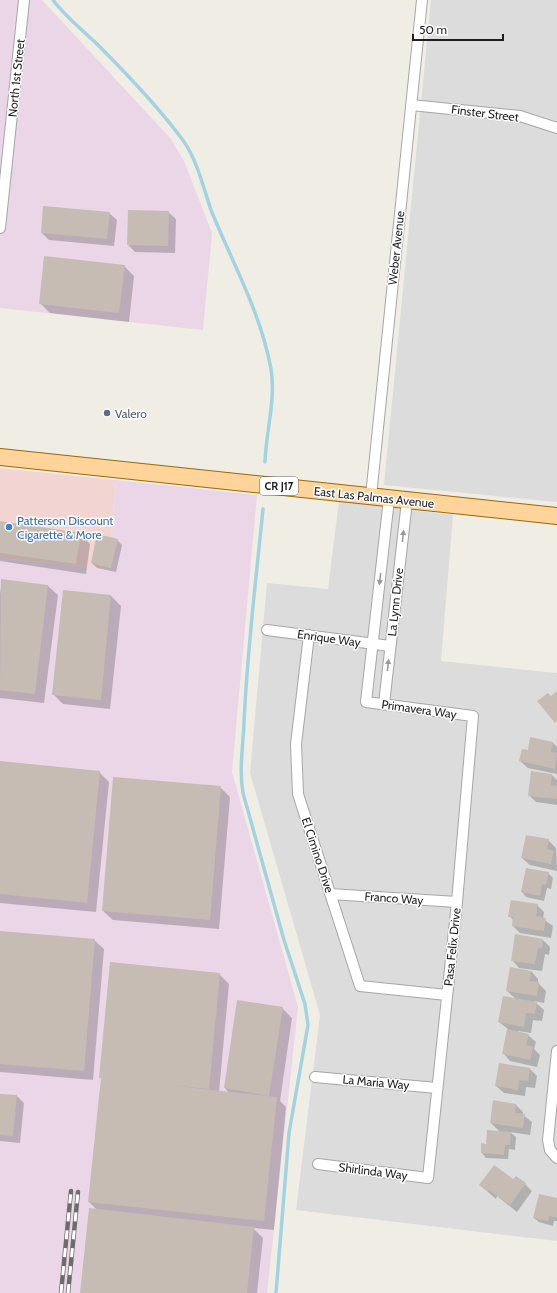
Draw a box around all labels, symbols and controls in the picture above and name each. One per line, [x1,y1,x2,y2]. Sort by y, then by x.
scale bar [413,16,503,42]
text: 50 m [419,22,447,37]
street label: North 1st Street [4,38,28,118]
street label: Finster Street [450,101,520,125]
street label: Weber Avenue [385,210,407,286]
place label: Valero [115,406,147,421]
marker: Valero [102,408,112,418]
road number: CR J17 [260,477,298,495]
street label: East Las Palmas Avenue [313,483,435,511]
place label: Patterson Discount Cigarette & More [17,513,113,542]
marker: Patterson Discount Cigarette & More [4,522,14,532]
one-way arrow [400,530,406,542]
street label: La Lynn Drive [384,567,406,637]
one-way arrow [377,573,383,585]
street label: Enrique Way [296,626,362,650]
one-way arrow [385,659,391,671]
street label: Primavera Way [380,696,458,722]
street label: El Cimino Drive [299,815,337,895]
street label: Franco Way [364,888,424,908]
street label: Pasa Felix Drive [440,907,464,987]
street label: La Maria Way [342,1072,410,1092]
street label: Shirlinda Way [338,1159,408,1183]

